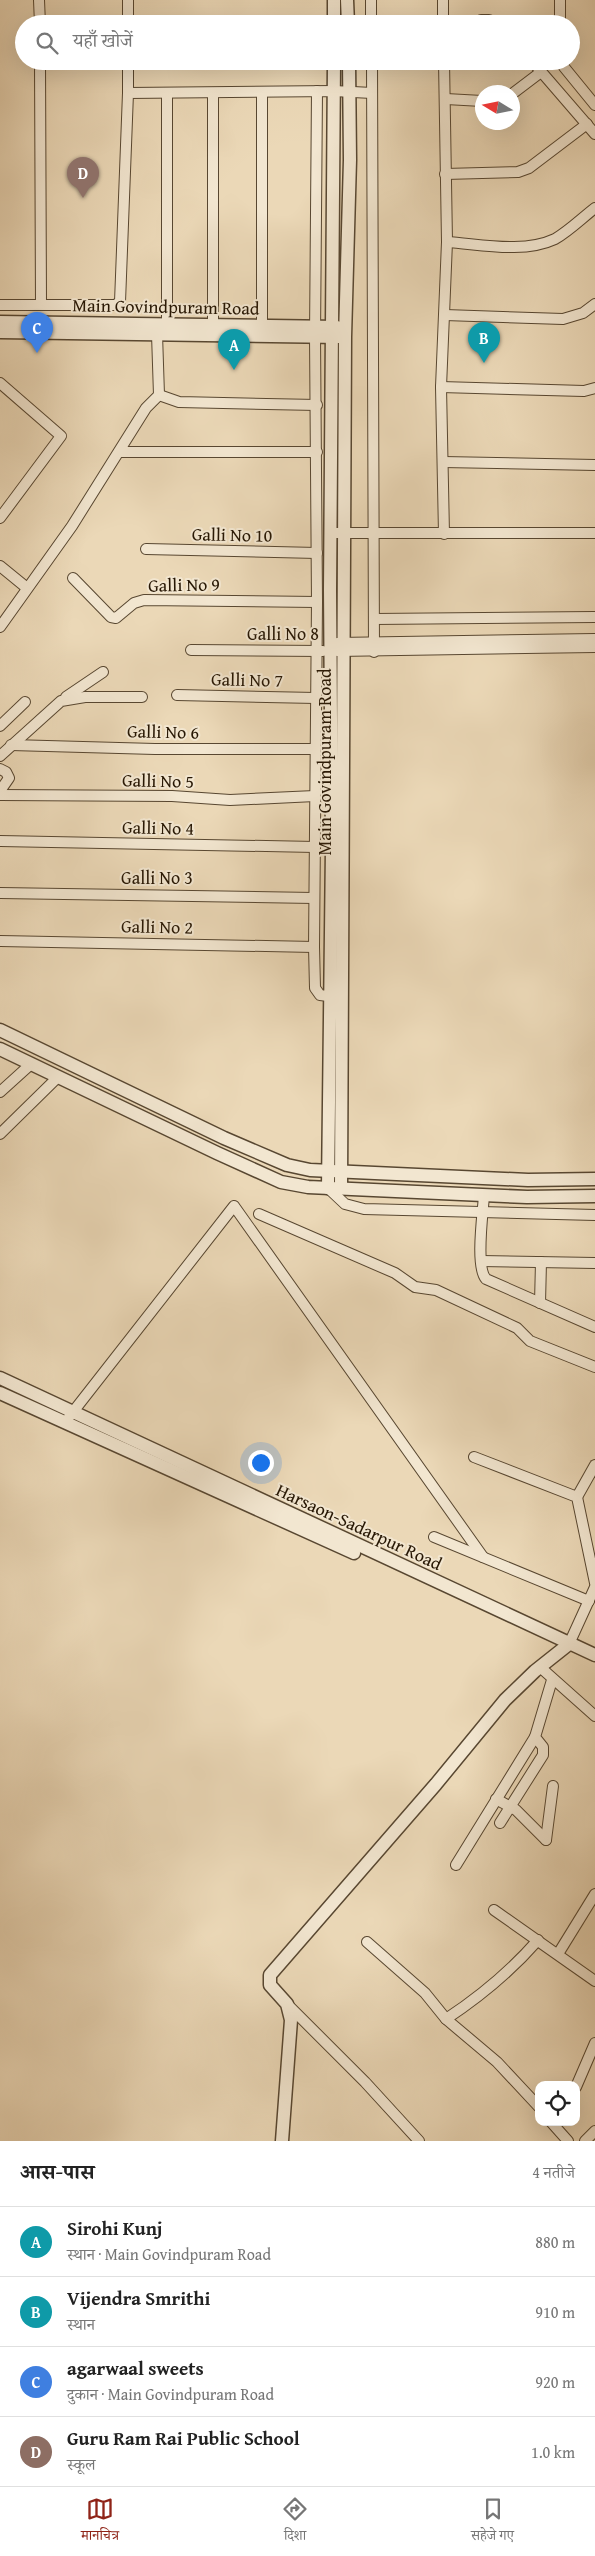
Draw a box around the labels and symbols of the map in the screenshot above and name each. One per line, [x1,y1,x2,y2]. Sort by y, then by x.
north arrow [475,85,520,130]
pin: D [67,157,99,198]
street label: Main Govindpuram Road [72,291,260,322]
pin: C [21,312,53,353]
pin: B [468,322,500,363]
pin: A [218,329,250,370]
street label: Galli No 10 [192,520,273,549]
street label: Galli No 9 [148,570,220,599]
street label: Galli No 8 [247,620,319,647]
street label: Galli No 7 [211,665,283,694]
street label: Main Govindpuram Road [311,668,338,856]
street label: Galli No 6 [127,717,199,746]
street label: Galli No 5 [122,766,194,795]
street label: Galli No 4 [122,813,194,842]
street label: Galli No 3 [121,864,193,891]
street label: Galli No 2 [121,912,193,941]
your location [248,1450,274,1476]
street label: Harsaon-Sadarpur Road [272,1476,447,1577]

